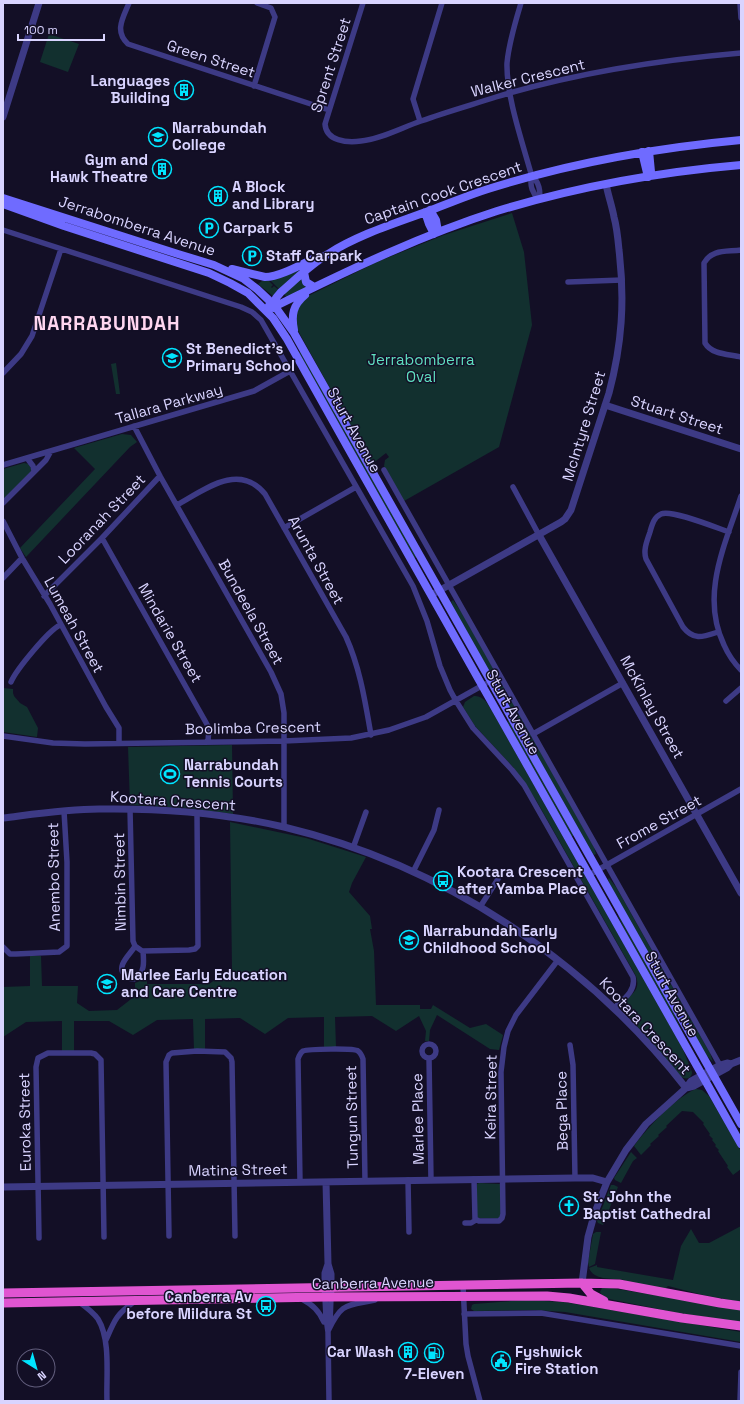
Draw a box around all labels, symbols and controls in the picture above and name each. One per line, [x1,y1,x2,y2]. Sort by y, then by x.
street label: Sprent Street [306,15,355,115]
scale bar [18,16,104,42]
text: 100 m [24,22,58,38]
street label: Green Street [164,35,258,82]
street label: Walker Crescent [469,54,587,101]
place label: Languages Building [91,71,170,107]
building icon: Languages Building [173,79,195,101]
place label: Narrabundah College [172,118,267,154]
school or university icon: Narrabundah College [147,126,169,148]
place label: Gym and Hawk Theatre [50,150,148,186]
street label: Captain Cook Crescent [362,157,524,228]
building icon: Gym and Hawk Theatre [151,158,173,180]
place label: A Block and Library [232,177,315,213]
building icon: A Block and Library [207,185,229,207]
street label: Jerrabomberra Avenue [56,191,218,260]
parking icon: Carpark 5 [198,217,220,239]
place label: Carpark 5 [223,218,293,237]
parking icon: Staff Carpark [241,245,263,267]
place label: Staff Carpark [266,246,363,265]
district label: NARRABUNDAH [33,311,181,336]
place label: St Benedict's Primary School [186,339,295,375]
school or university icon: St Benedict's Primary School [161,347,183,369]
park label: Jerrabomberra Oval [367,350,475,386]
street label: McIntyre Street [558,368,609,483]
street label: Tallara Parkway [113,379,225,428]
street label: Sturt Avenue [323,384,386,476]
street label: Stuart Street [628,391,726,438]
street label: Looranah Street [54,470,149,567]
street label: Arunta Street [284,512,349,607]
street label: Bundeela Street [215,556,288,668]
street label: Lumeah Street [40,574,109,676]
street label: Mindarie Street [134,579,207,686]
street label: McKinlay Street [616,652,689,762]
street label: Sturt Avenue [482,666,545,758]
street label: Boolimba Crescent [185,717,321,738]
place label: Narrabundah Tennis Courts [184,755,283,791]
sports icon: Narrabundah Tennis Courts [159,763,181,785]
street label: Kootara Crescent [110,787,237,814]
street label: Frome Street [613,790,705,853]
street label: Anembo Street [43,822,64,932]
street label: Nimbin Street [109,832,130,932]
place label: Kootara Crescent after Yamba Place [457,862,587,898]
bus stop icon: Kootara Crescent after Yamba Place [432,870,454,892]
place label: Narrabundah Early Childhood School [423,921,558,957]
school or university icon: Narrabundah Early Childhood School [398,929,420,951]
street label: Sturt Avenue [641,948,704,1040]
place label: Marlee Early Education and Care Centre [121,965,287,1001]
school or university icon: Marlee Early Education and Care Centre [96,973,118,995]
street label: Kootara Crescent [595,973,695,1078]
street label: Keira Street [480,1054,501,1140]
street label: Tungun Street [341,1065,362,1169]
street label: Bega Place [551,1071,572,1151]
street label: Euroka Street [14,1073,35,1171]
street label: Marlee Place [407,1073,428,1165]
street label: Matina Street [188,1159,288,1180]
place label: St. John the Baptist Cathedral [583,1187,711,1223]
church icon: St. John the Baptist Cathedral [558,1195,580,1217]
street label: Canberra Avenue [312,1272,434,1293]
place label: Canberra Av before Mildura St [126,1287,252,1323]
bus stop icon: Canberra Av before Mildura St [255,1295,277,1317]
building icon: Car Wash [397,1341,419,1363]
place label: Car Wash [327,1342,394,1361]
fuel station icon: 7-Eleven [423,1342,445,1364]
place label: Fyshwick Fire Station [515,1342,598,1378]
north arrow [16,1348,56,1388]
public building icon: Fyshwick Fire Station [490,1350,512,1372]
place label: 7-Eleven [404,1364,464,1383]
text: N [35,1368,49,1384]

